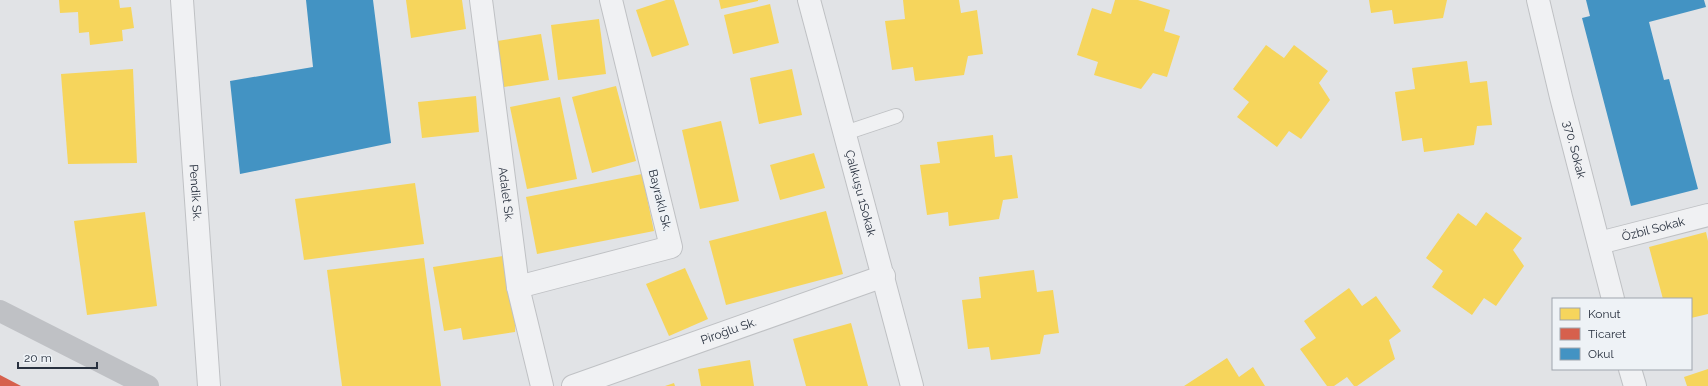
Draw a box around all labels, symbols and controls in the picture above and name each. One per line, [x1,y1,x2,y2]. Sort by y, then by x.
street label: 370. Sokak [1560,119,1589,181]
street label: Çalıkuşu 1Sokak [842,148,879,239]
street label: Pendik Sk. [186,164,204,221]
street label: Adalet Sk. [496,166,517,223]
street label: Bayraklı Sk. [646,168,674,232]
street label: Özbil Sokak [1620,214,1687,244]
legend [1552,298,1692,370]
text: Konut [1588,307,1621,321]
street label: Piroğlu Sk. [699,315,758,347]
text: Ticaret [1588,327,1626,341]
scale bar [18,344,97,370]
text: Okul [1588,347,1615,361]
text: 20 m [24,351,52,365]

